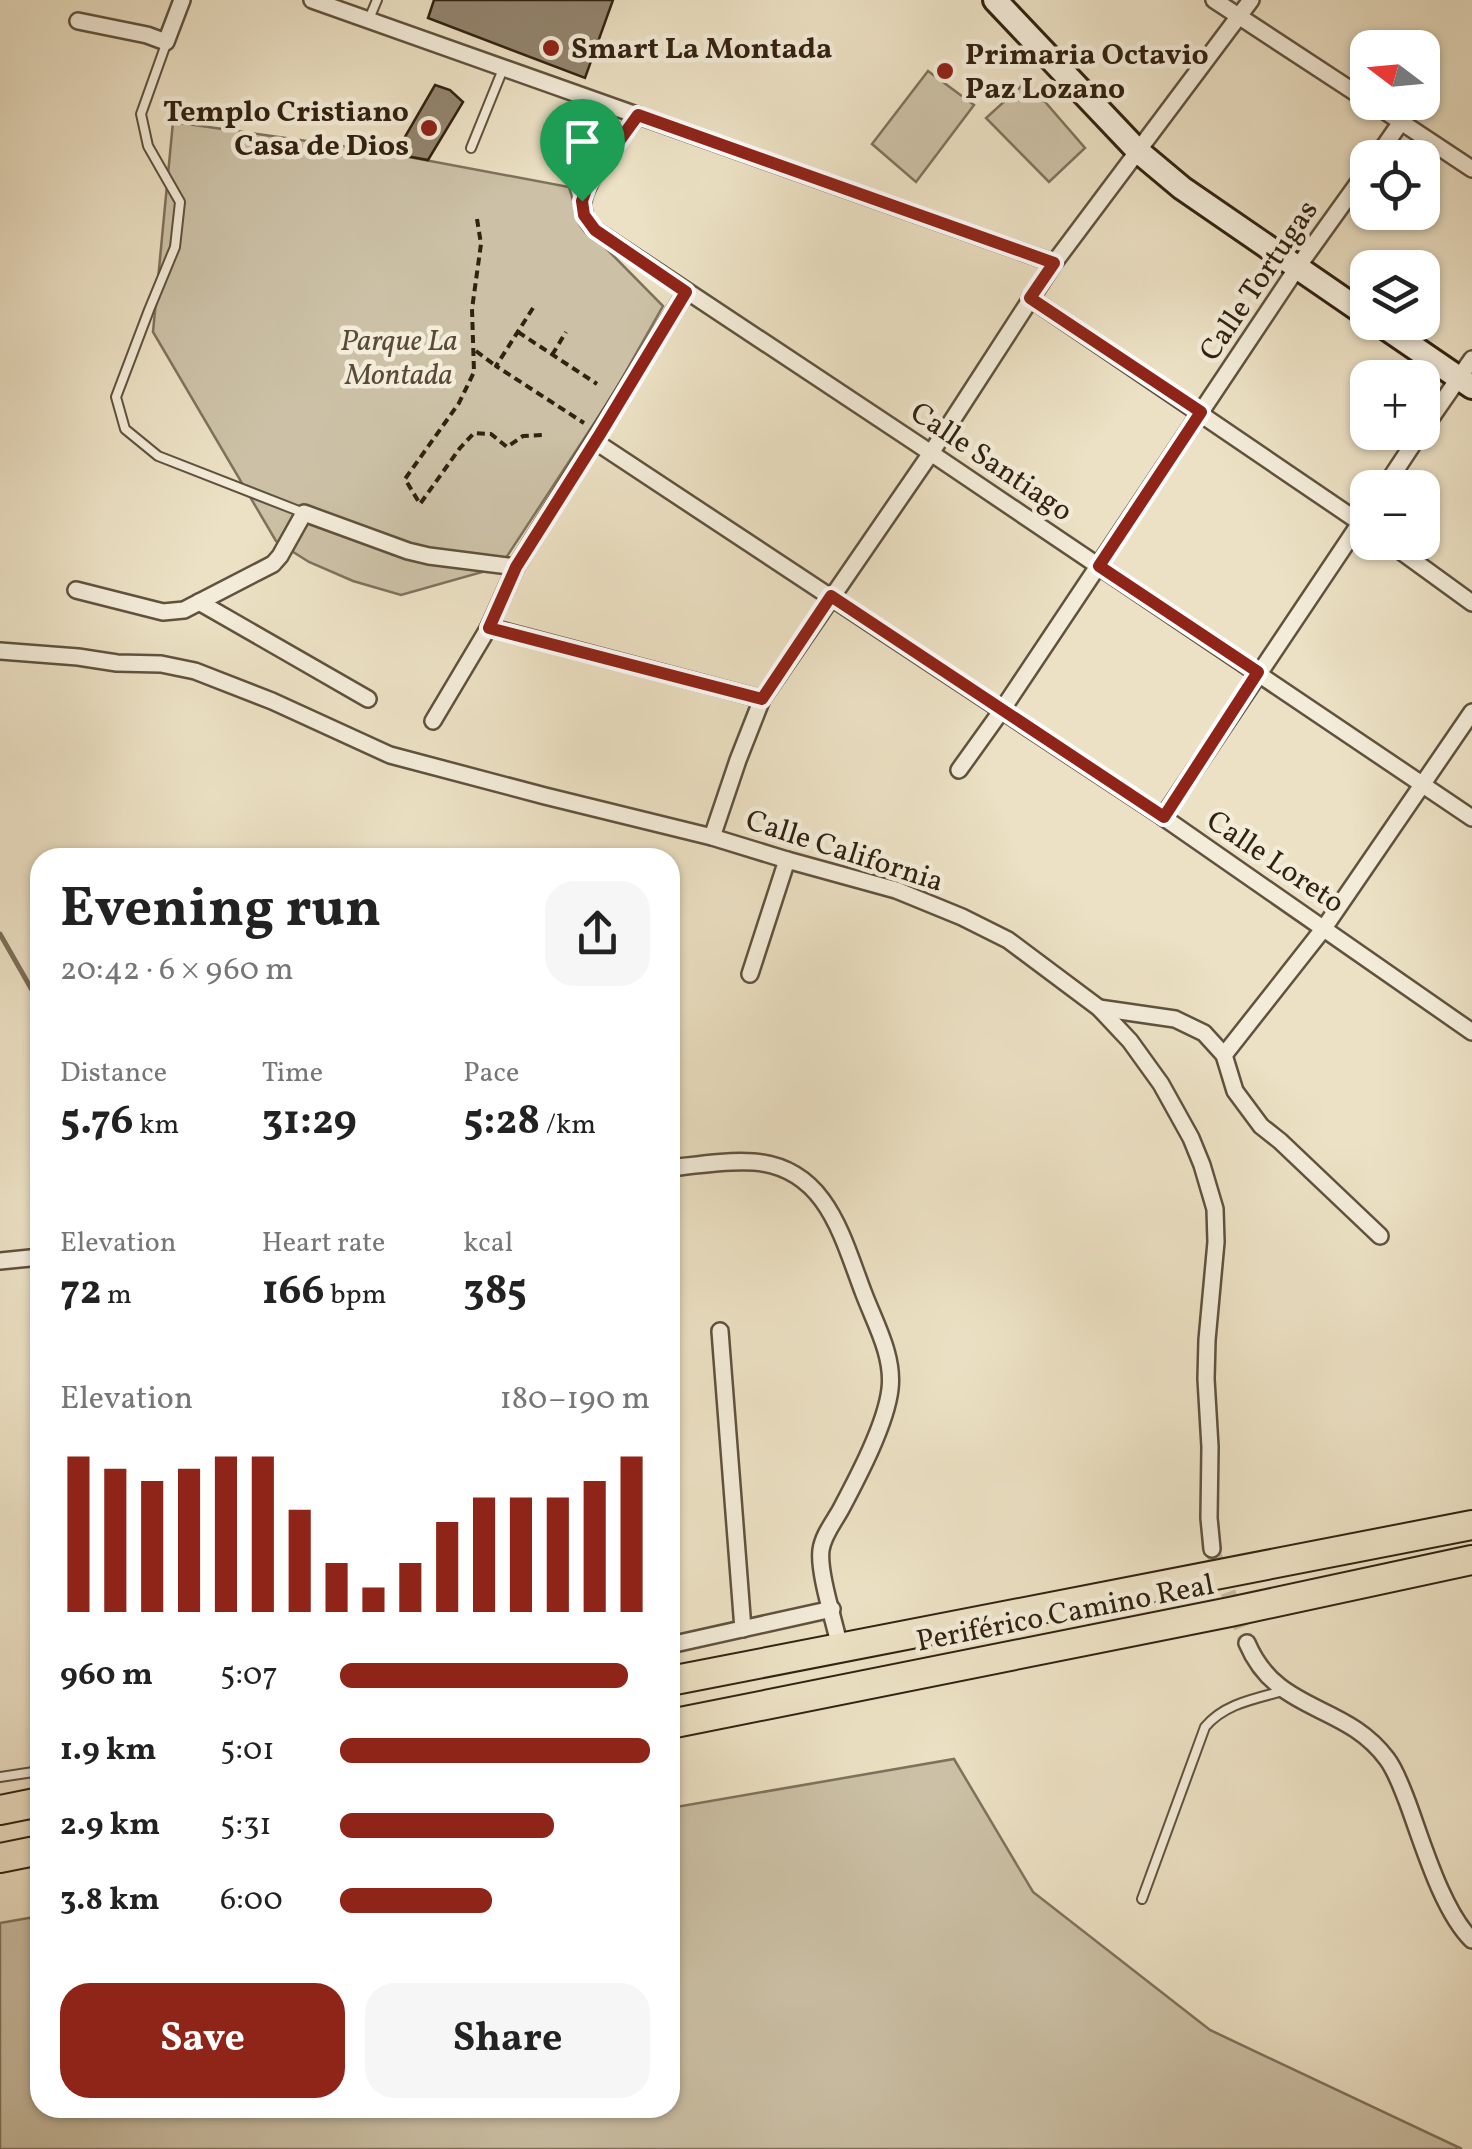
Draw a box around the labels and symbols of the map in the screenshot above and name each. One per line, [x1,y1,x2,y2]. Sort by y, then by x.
place label: Smart La Montada [571,29,832,71]
north arrow [1350,30,1440,120]
place label: Primaria Octavio Paz Lozano [965,35,1209,111]
marker: Smart La Montada [540,37,562,59]
marker: Primaria Octavio Paz Lozano [934,60,956,82]
place label: Templo Cristiano Casa de Dios [163,92,409,168]
pin [540,99,625,202]
marker: Templo Cristiano Casa de Dios [418,117,440,139]
street label: Calle Tortugas [1190,192,1329,370]
park label: Parque La Montada [340,321,458,397]
street label: Calle Santiago [901,393,1081,533]
street label: Calle California [740,800,949,904]
street label: Calle Loreto [1197,801,1352,924]
street label: Periférico Camino Real [913,1565,1218,1663]

